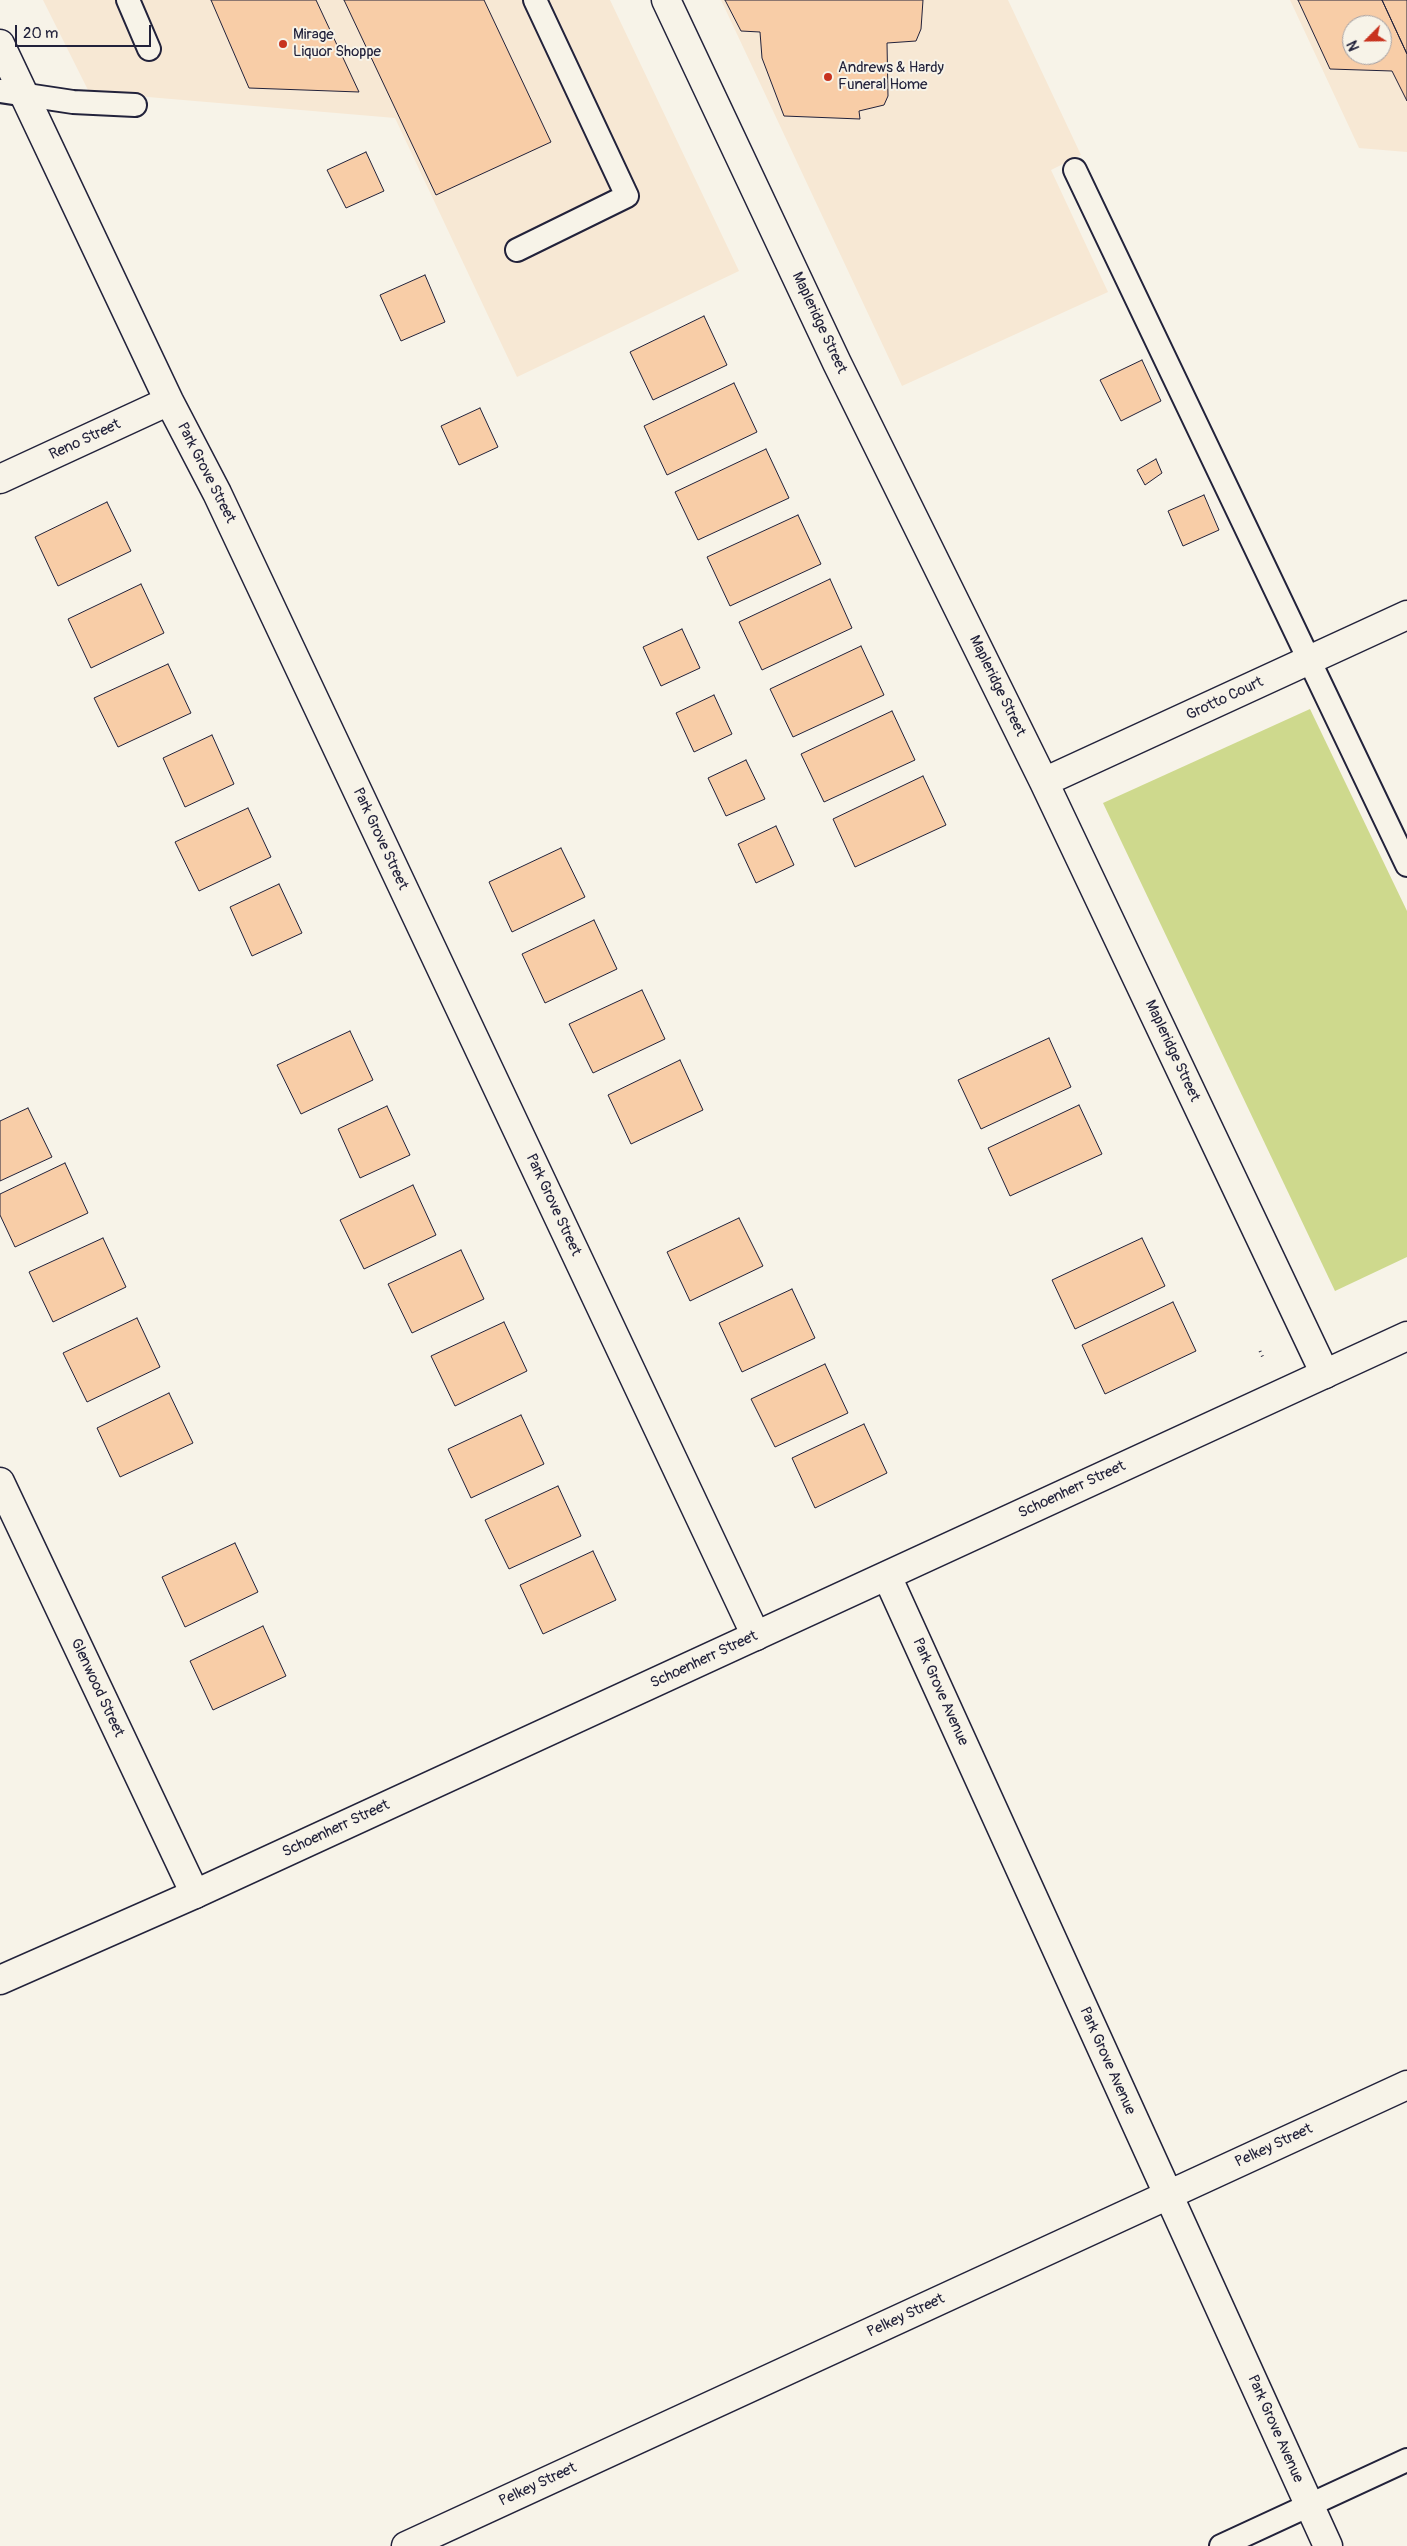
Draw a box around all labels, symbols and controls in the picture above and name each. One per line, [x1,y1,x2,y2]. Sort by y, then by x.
scale bar [18,15,154,47]
north arrow [1342,15,1392,65]
text: 20 m [23,24,58,43]
place label: Mirage Liquor Shoppe [293,26,381,61]
marker: Mirage Liquor Shoppe [277,38,289,50]
text: N [1344,38,1363,53]
place label: Andrews & Hardy Funeral Home [838,59,944,94]
marker: Andrews & Hardy Funeral Home [822,71,834,83]
street label: Mapleridge Street [788,269,850,377]
street label: Reno Street [47,416,123,464]
street label: Park Grove Street [173,420,239,526]
street label: Mapleridge Street [965,633,1029,739]
street label: Grotto Court [1184,673,1266,725]
street label: Park Grove Street [348,785,412,893]
street label: Mapleridge Street [1141,997,1203,1105]
street label: Park Grove Street [521,1151,585,1259]
street label: Schoenherr Street [1016,1457,1128,1523]
street label: Schoenherr Street [648,1627,760,1693]
street label: Park Grove Avenue [908,1635,972,1749]
street label: Glenwood Street [66,1636,128,1740]
street label: Schoenherr Street [280,1796,392,1862]
street label: Park Grove Avenue [1075,2004,1139,2118]
street label: Pelkey Street [1232,2120,1316,2172]
street label: Pelkey Street [864,2290,948,2342]
street label: Park Grove Avenue [1243,2372,1307,2486]
street label: Pelkey Street [496,2459,580,2511]

